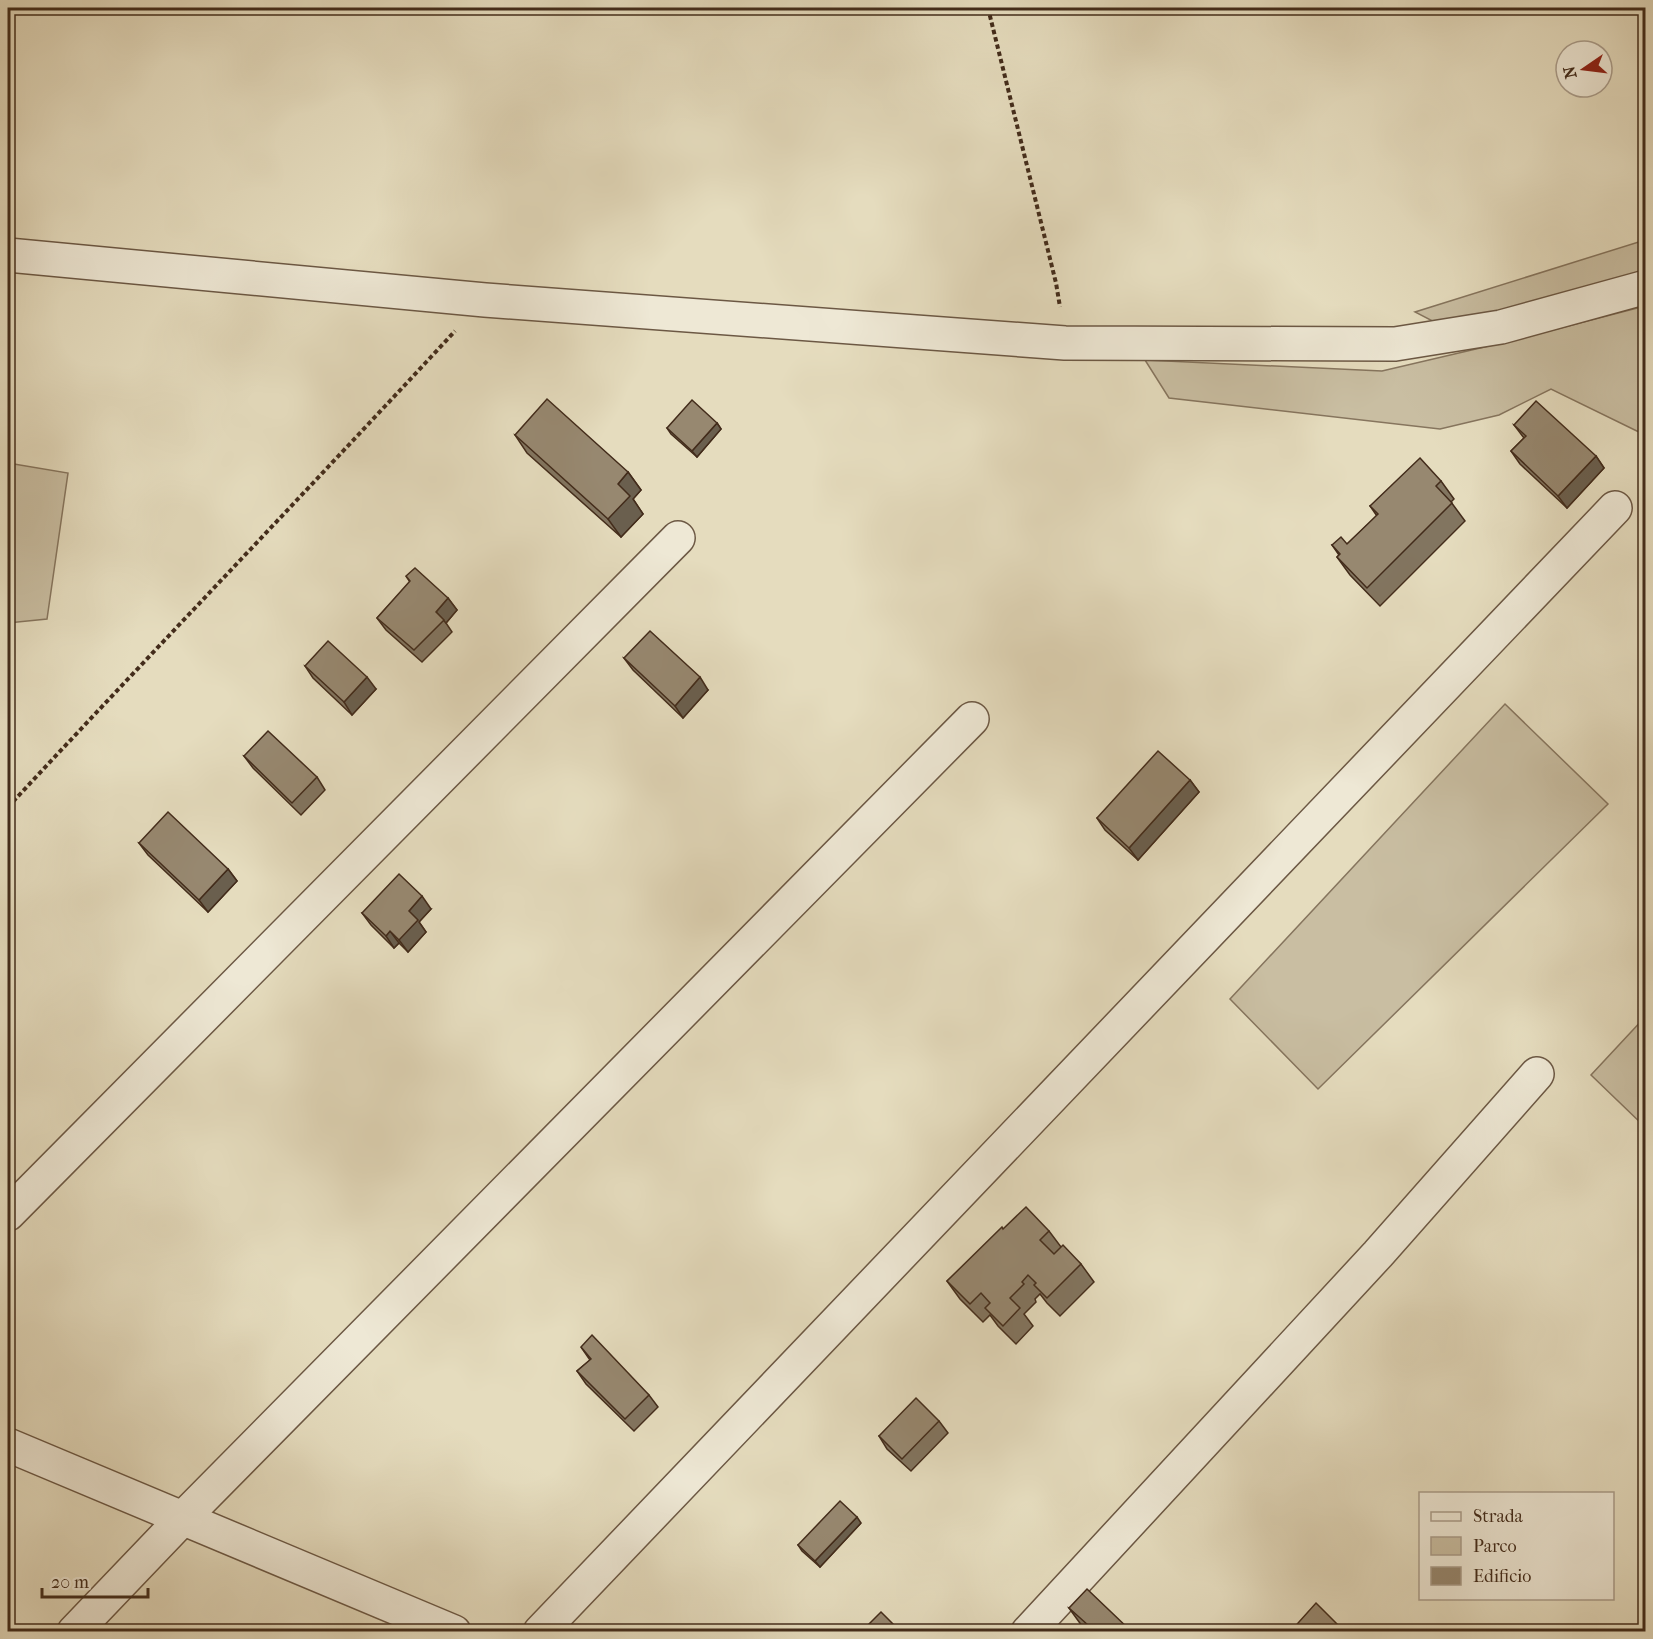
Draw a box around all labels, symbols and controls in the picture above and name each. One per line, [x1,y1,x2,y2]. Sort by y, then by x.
north arrow [1554,39,1614,99]
text: N [1559,63,1581,81]
legend [1419,1492,1614,1600]
text: Strada [1473,1506,1524,1527]
text: Parco [1473,1536,1517,1557]
scale bar [42,1561,148,1599]
text: Edificio [1473,1566,1531,1587]
text: 20 m [51,1572,89,1593]

